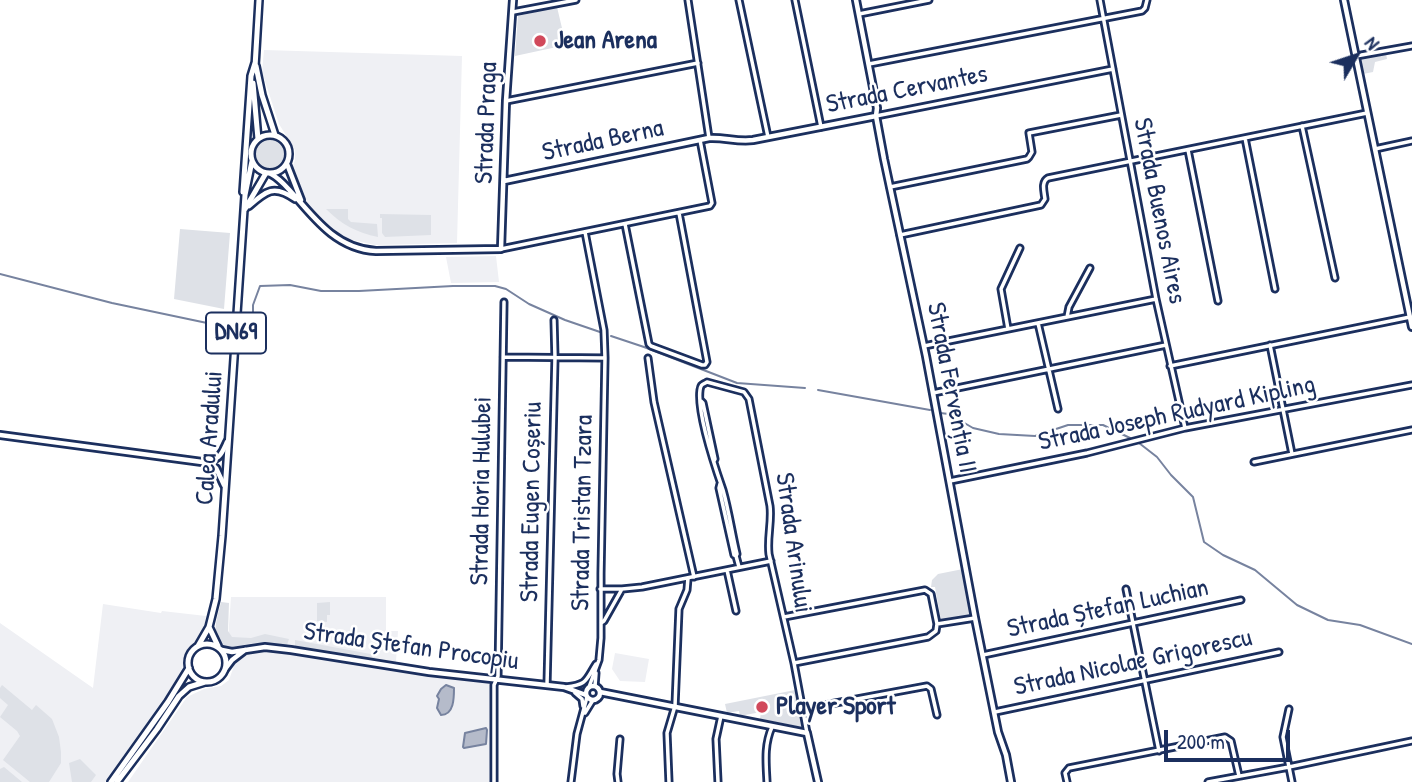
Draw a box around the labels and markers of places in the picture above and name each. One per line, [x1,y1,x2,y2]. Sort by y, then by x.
place label: Jean Arena [554,25,657,57]
marker: Jean Arena [532,33,548,49]
place label: Player Sport [776,691,895,723]
marker: Player Sport [754,699,770,715]

